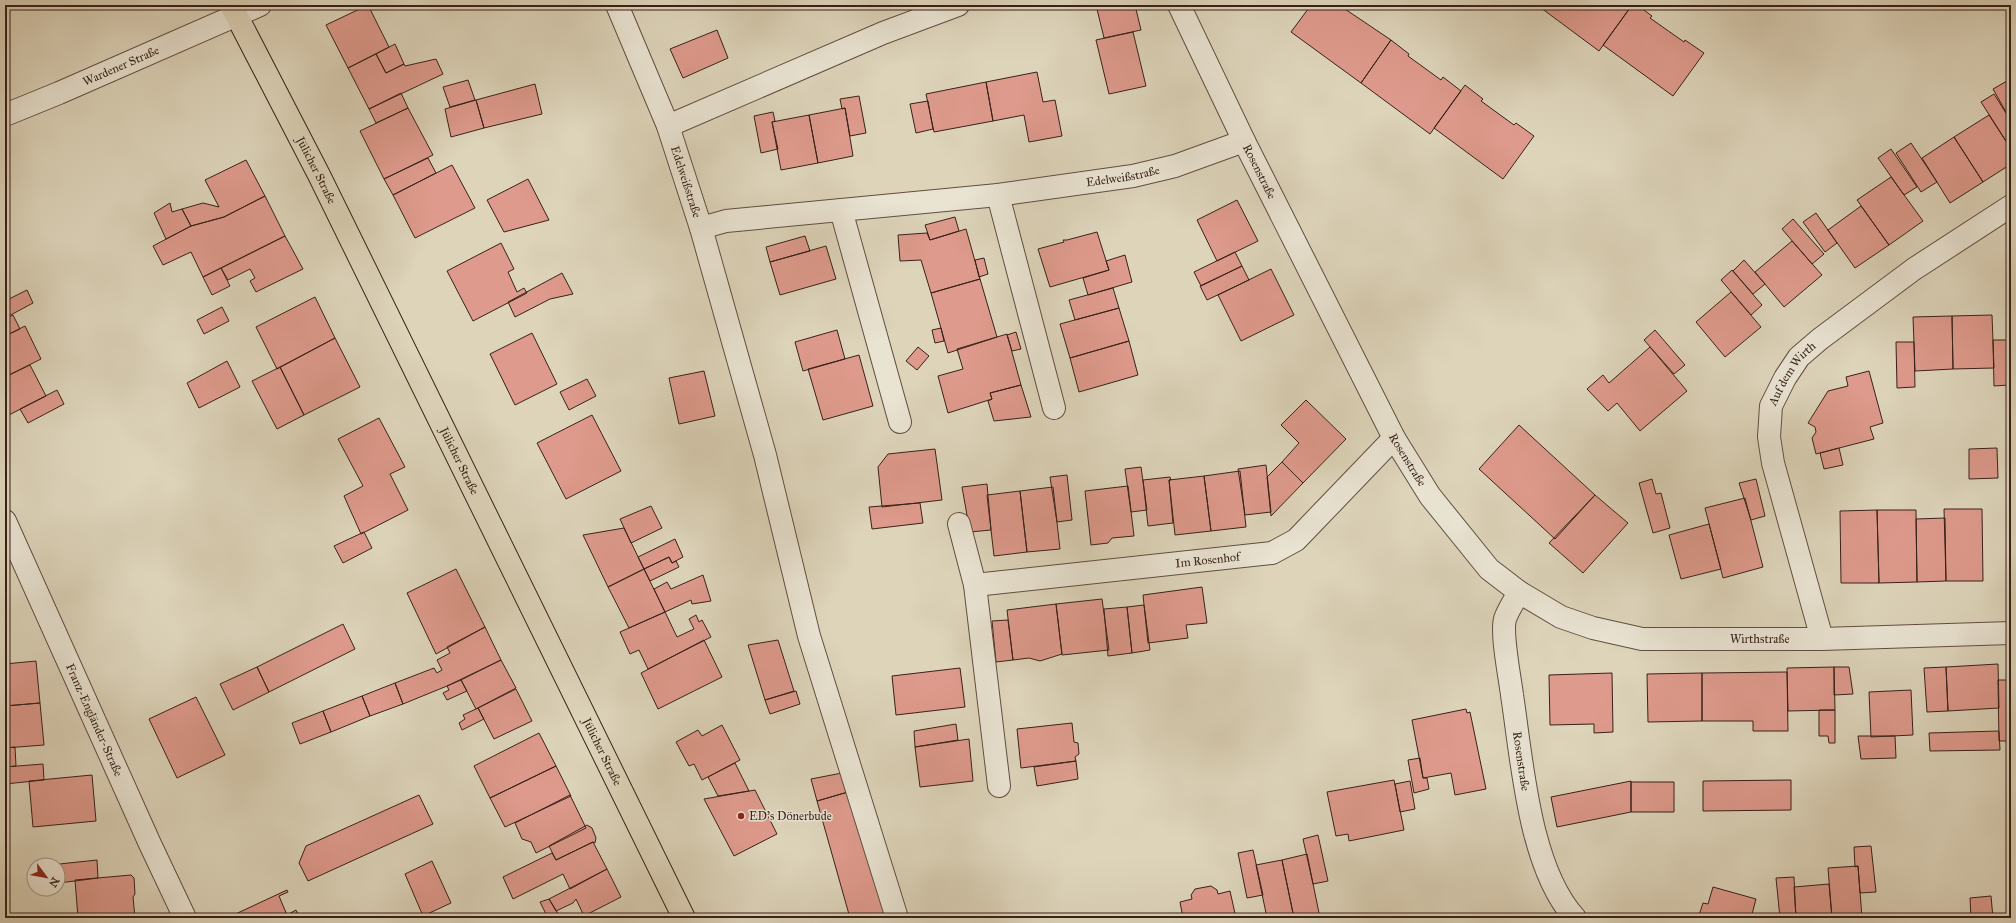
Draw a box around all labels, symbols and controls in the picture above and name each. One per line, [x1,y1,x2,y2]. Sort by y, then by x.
street label: Wardener Straße [81,43,161,89]
street label: Jülicher Straße [292,133,339,206]
street label: Rosenstraße [1240,142,1279,201]
street label: Edelweißstraße [668,144,704,219]
street label: Edelweißstraße [1085,163,1161,190]
street label: Auf dem Wirth [1765,339,1819,409]
street label: Jülicher Straße [435,423,482,497]
street label: Rosenstraße [1386,431,1429,489]
street label: Im Rosenhof [1175,549,1243,570]
street label: Wirthstraße [1730,632,1789,646]
street label: Franz-Engländer-Straße [63,661,126,778]
street label: Jülicher Straße [578,714,625,788]
street label: Rosenstraße [1510,730,1533,792]
place label: ED's Dönerbude [749,809,832,823]
marker: ED's Dönerbude [736,811,746,821]
north arrow [26,857,66,897]
text: N [46,875,62,890]

